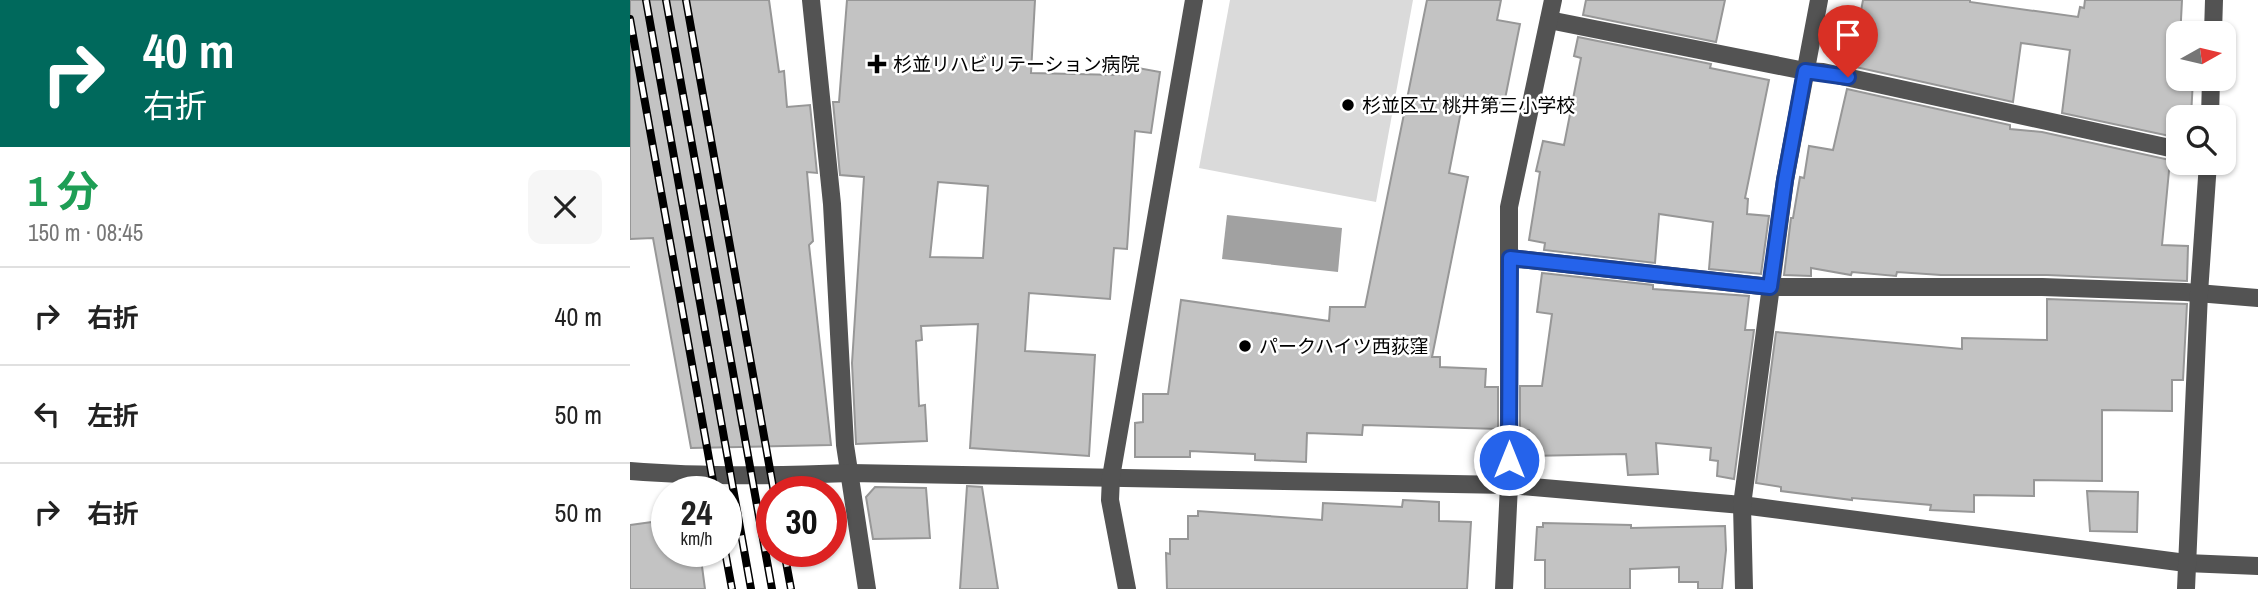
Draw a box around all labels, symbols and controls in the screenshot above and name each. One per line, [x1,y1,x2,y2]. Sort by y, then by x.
pin [1818,5,1878,77]
icon: arrive [1829,16,1867,54]
text: 40 m [143,17,235,83]
north arrow [2166,21,2236,91]
map controls [2166,21,2236,175]
icon: right [28,28,119,119]
place label: 杉並リハビリテーション病院 [893,51,1140,77]
marker: 杉並リハビリテーション病院 [867,54,887,74]
text: 右折 [143,84,207,127]
place label: 杉並区立 桃井第三小学校 [1362,92,1575,118]
marker: 杉並区立 桃井第三小学校 [1340,97,1356,113]
button: search [2166,105,2236,175]
text: 1 分 [28,163,99,219]
button: close [528,170,602,244]
text: 150 m · 08:45 [28,217,143,248]
icon: right [28,297,66,335]
text: 40 m [555,299,602,334]
text: 右折 [87,300,139,335]
place label: パークハイツ西荻窪 [1259,333,1429,359]
marker: パークハイツ西荻窪 [1237,338,1253,354]
icon: left [28,395,66,433]
text: 50 m [555,397,602,432]
text: 左折 [87,398,139,433]
position arrow [1472,423,1546,497]
speed limit sign: 30 [756,476,847,567]
text: 24 [681,489,712,536]
icon: right [28,493,66,531]
text: 50 m [555,495,602,530]
text: 右折 [87,496,139,531]
text: km/h [681,526,713,551]

